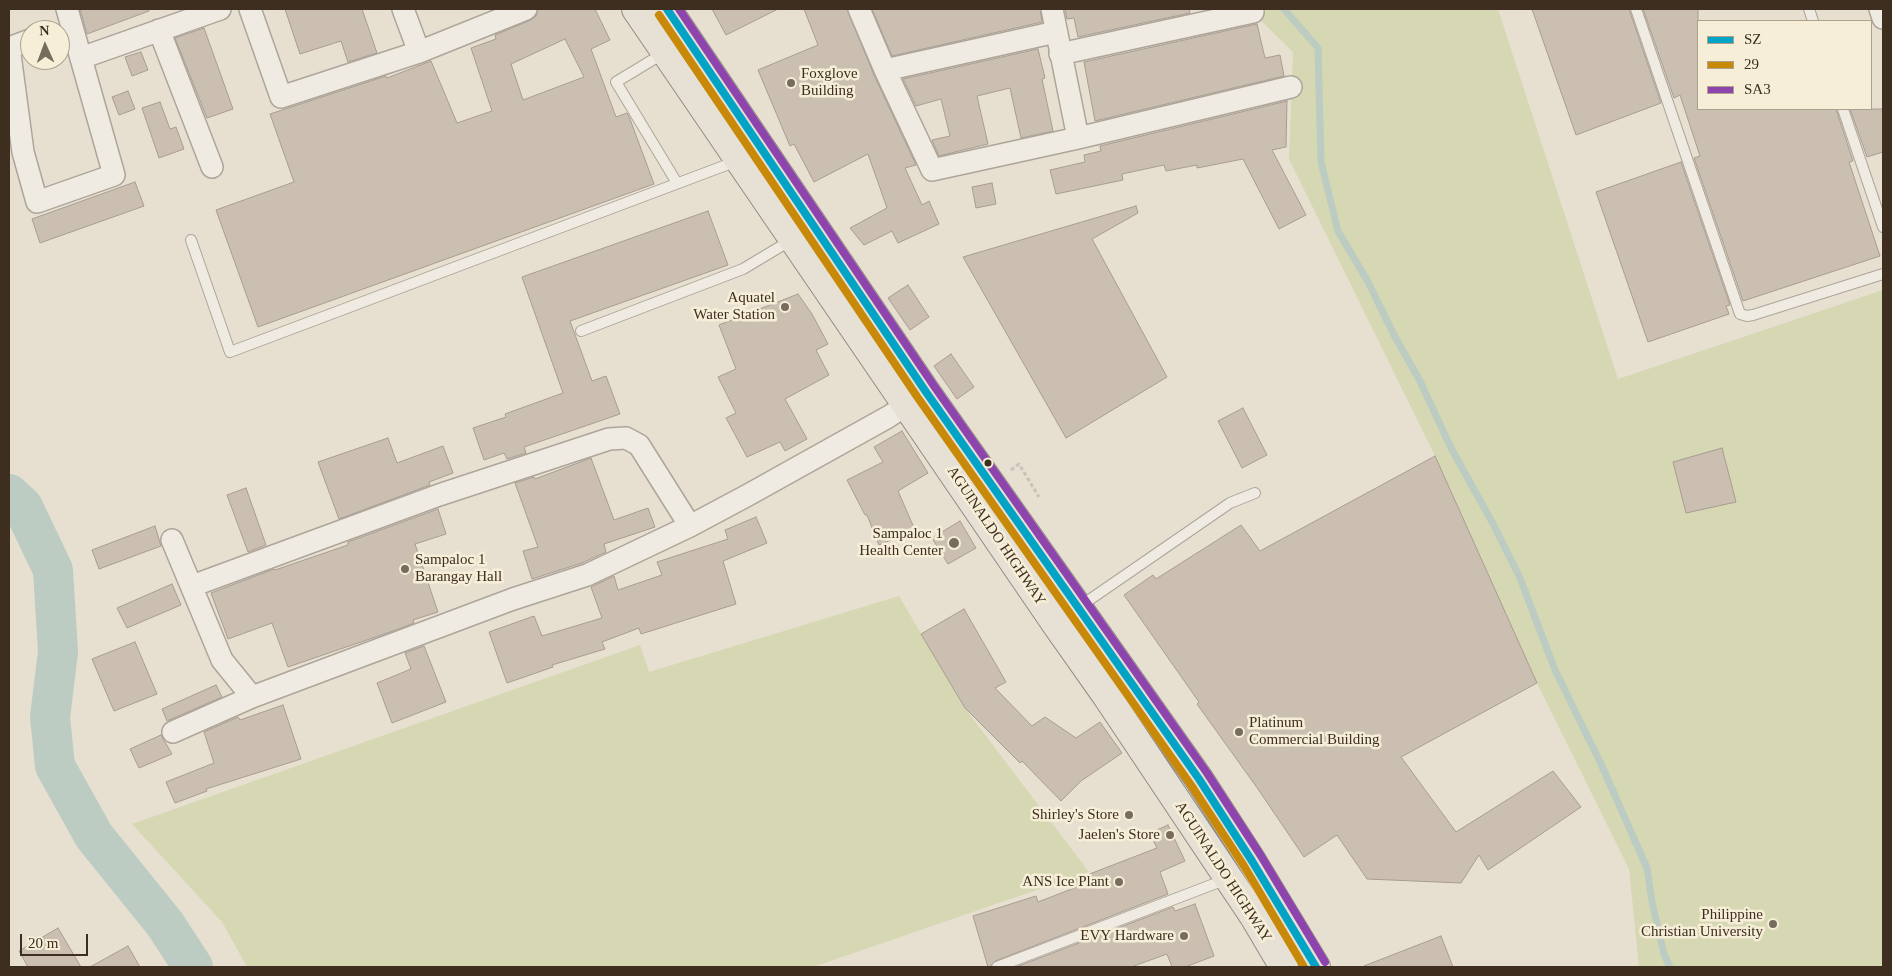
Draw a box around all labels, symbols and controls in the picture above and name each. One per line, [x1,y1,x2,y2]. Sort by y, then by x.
north arrow [20,20,70,70]
legend [1697,20,1872,110]
text: N [39,23,50,38]
text: SZ [1744,31,1762,47]
text: 29 [1744,56,1759,72]
place label: Foxglove Building [801,65,858,100]
marker: Foxglove Building [785,77,797,89]
text: SA3 [1744,81,1771,97]
place label: Aquatel Water Station [693,289,775,324]
marker: Aquatel Water Station [779,301,791,313]
unlabelled marker [983,458,993,468]
street label: AGUINALDO HIGHWAY [943,463,1049,609]
place label: Sampaloc 1 Health Center [859,525,943,560]
marker: Sampaloc 1 Health Center [947,536,961,550]
place label: Sampaloc 1 Barangay Hall [415,551,502,586]
marker: Sampaloc 1 Barangay Hall [399,563,411,575]
place label: Platinum Commercial Building [1249,714,1379,749]
marker: Platinum Commercial Building [1233,726,1245,738]
street label: AGUINALDO HIGHWAY [1171,798,1275,946]
place label: Shirley's Store [1032,806,1119,824]
marker: Shirley's Store [1123,809,1135,821]
place label: Jaelen's Store [1079,826,1160,844]
marker: Jaelen's Store [1164,829,1176,841]
place label: ANS Ice Plant [1022,873,1109,891]
marker: ANS Ice Plant [1113,876,1125,888]
place label: Philippine Christian University [1641,906,1763,941]
marker: Philippine Christian University [1767,918,1779,930]
scale bar [22,924,90,956]
place label: EVY Hardware [1080,927,1174,945]
marker: EVY Hardware [1178,930,1190,942]
text: 20 m [28,935,58,951]

